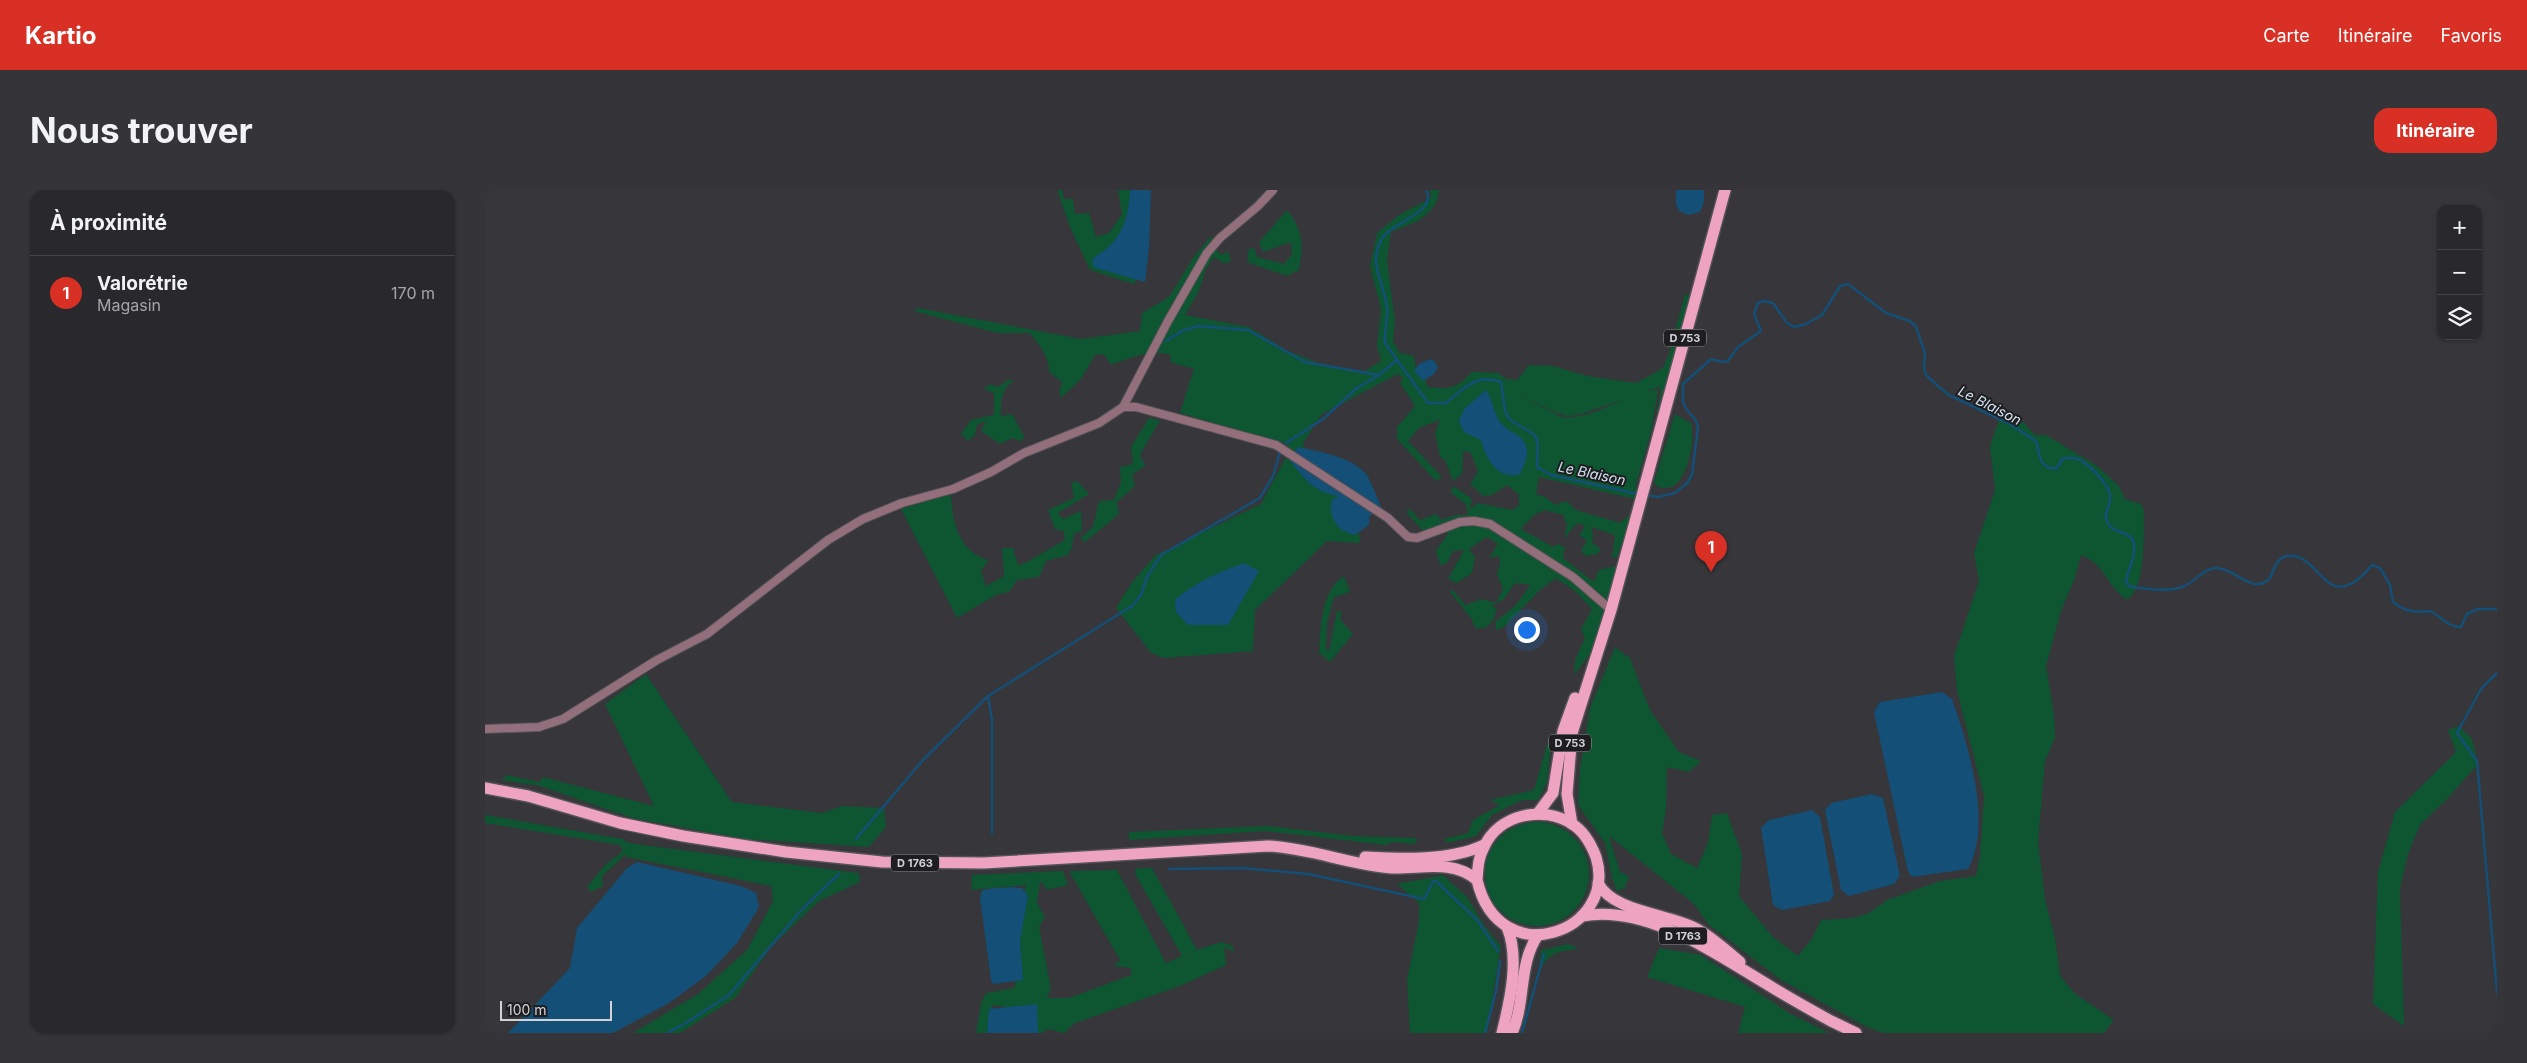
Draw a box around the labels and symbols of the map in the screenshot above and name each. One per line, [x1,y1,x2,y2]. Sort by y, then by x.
road number: D 753 [1664,330,1706,346]
water label: Le Blaison [1956,382,2024,428]
water label: Le Blaison [1557,458,1627,488]
pin: 1 [1695,531,1727,572]
your location [1514,617,1540,643]
road number: D 753 [1549,734,1591,752]
road number: D 1763 [891,854,939,871]
road number: D 1763 [1659,928,1707,944]
scale bar [500,998,613,1021]

